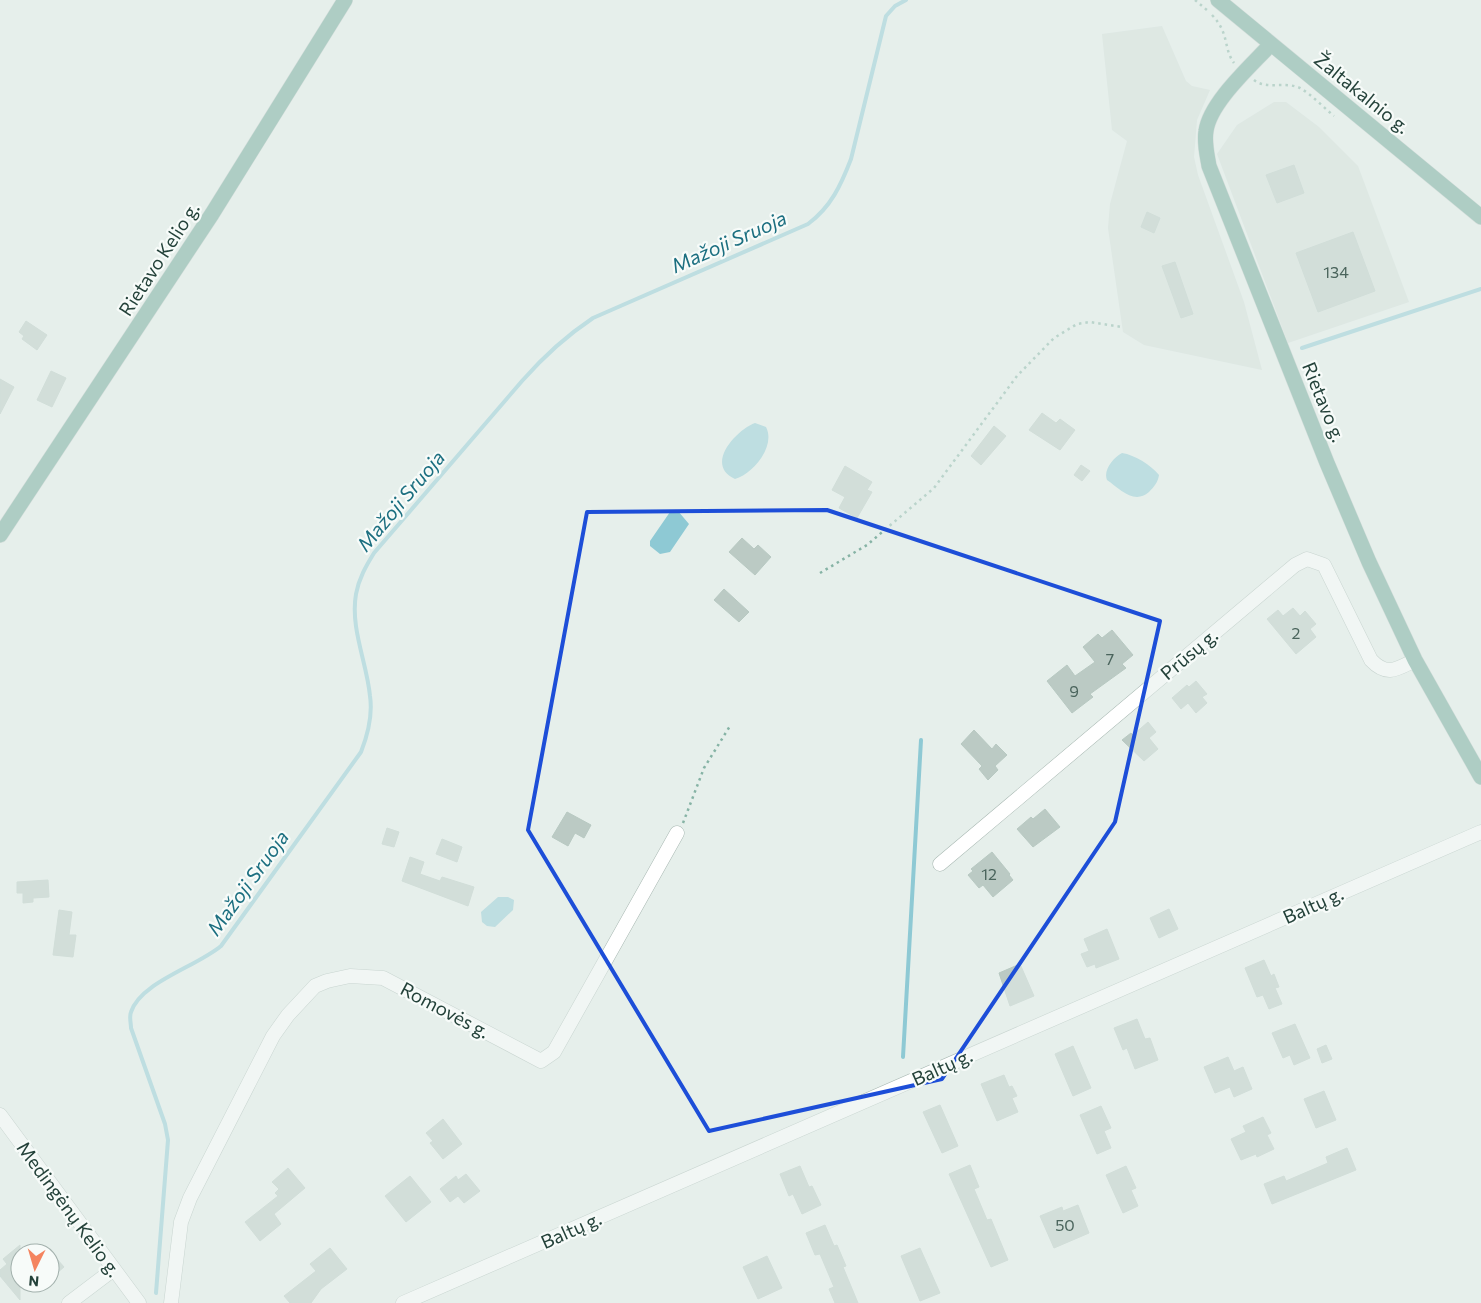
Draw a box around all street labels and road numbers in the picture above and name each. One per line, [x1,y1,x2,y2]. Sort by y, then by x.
street label: Žaltakalnio g. [1310,47,1415,138]
street label: Rietavo Kelio g. [113,198,204,320]
street label: Rietavo g. [1298,358,1351,445]
street label: Prūsų g. [1155,623,1222,684]
street label: Baltų g. [1279,881,1347,928]
street label: Romovės g. [397,977,494,1043]
street label: Baltų g. [908,1043,976,1090]
street label: Medingėnų Kelio g. [13,1137,126,1281]
street label: Baltų g. [537,1206,605,1253]

